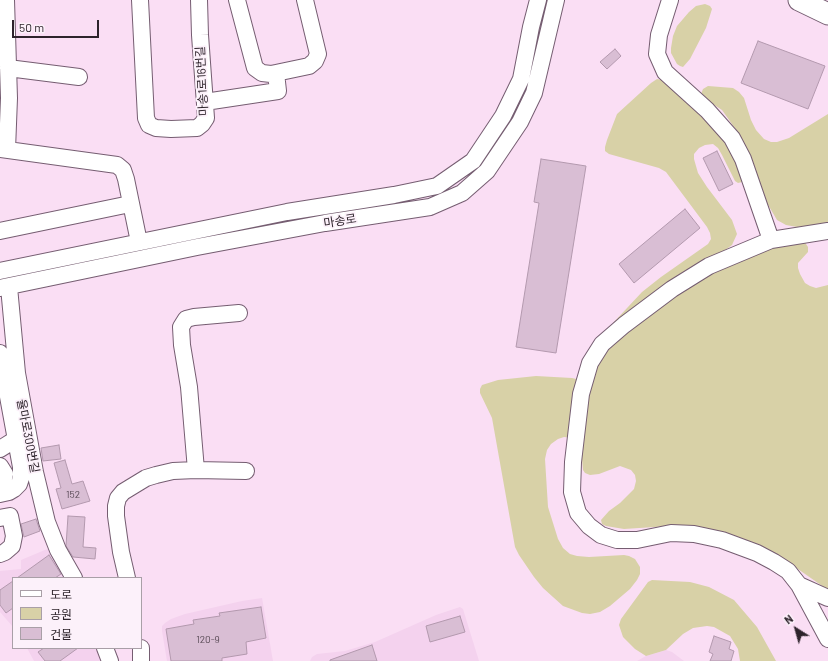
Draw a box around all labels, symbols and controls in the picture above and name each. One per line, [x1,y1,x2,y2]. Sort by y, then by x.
scale bar [14,12,101,38]
text: 50 m [19,20,44,34]
street label: 마송1로16번길 [193,46,211,116]
street label: 마송로 [323,211,357,231]
street label: 율마로300번길 [14,398,42,474]
house number: 152 [66,489,80,501]
legend [12,577,142,649]
text: 도로 [50,587,72,601]
text: 공원 [50,607,72,621]
north arrow [776,609,816,649]
text: N [782,612,795,626]
text: 건물 [50,627,72,641]
house number: 120-9 [196,634,220,646]

